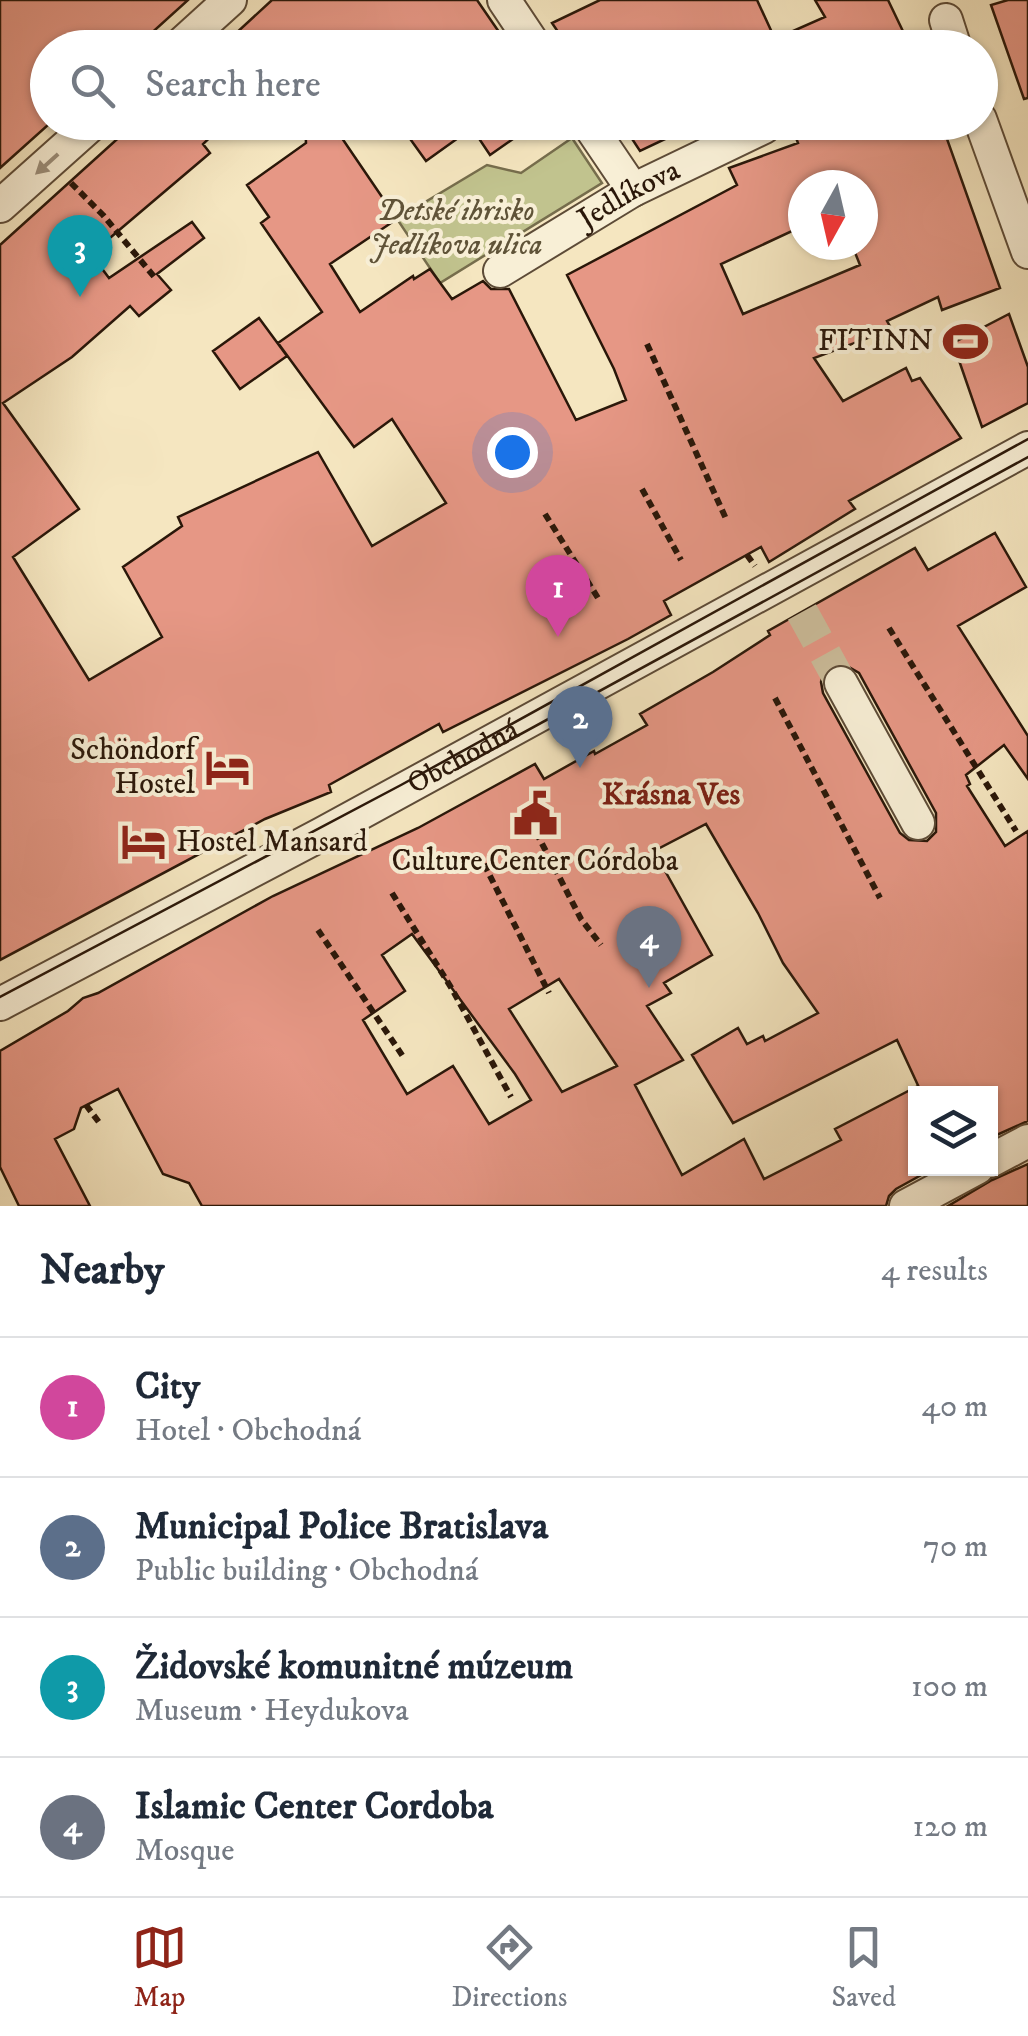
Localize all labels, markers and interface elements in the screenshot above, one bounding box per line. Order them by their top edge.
search box [30,30,998,140]
icon: search [65,58,120,113]
text: Search here [145,61,321,109]
street label: Jedlíkova [569,152,686,239]
one-way arrow [35,153,60,175]
north arrow [788,170,878,260]
park label: Detské ihrisko Jedlíkova ulica [369,193,543,264]
pin: 3 [48,214,112,297]
sports icon: FITINN [942,317,990,365]
place label: FITINN [818,323,933,360]
your location [487,427,538,478]
pin: 1 [526,554,590,637]
pin: 2 [548,686,612,768]
street label: Obchodná [401,711,526,802]
place label: Schöndorf Hostel [70,732,199,803]
hotel icon: Schöndorf Hostel [204,743,252,791]
district label: Krásna Ves [602,775,740,815]
public building icon: Culture Center Córdoba [511,790,559,838]
hotel icon: Hostel Mansard [119,818,167,866]
place label: Hostel Mansard [176,824,367,861]
place label: Culture Center Córdoba [392,843,679,880]
pin: 4 [616,906,682,988]
map controls [908,1086,998,1176]
button: layers [908,1086,998,1176]
text: Nearby [40,1245,164,1297]
text: 4 results [881,1251,988,1291]
text: City [135,1363,200,1411]
text: 1 [67,1387,78,1427]
text: 40 m [921,1387,988,1427]
text: Hotel · Obchodná [135,1411,361,1451]
text: Municipal Police Bratislava [135,1503,548,1551]
text: 2 [65,1527,80,1567]
text: 70 m [923,1527,988,1567]
text: Public building · Obchodná [135,1551,479,1591]
text: Židovské komunitné múzeum [135,1643,573,1691]
text: 3 [67,1667,78,1707]
text: 100 m [911,1667,988,1707]
text: Museum · Heydukova [135,1691,409,1731]
text: Islamic Center Cordoba [135,1783,494,1831]
text: 4 [63,1807,82,1847]
text: 120 m [912,1807,988,1847]
text: Mosque [135,1831,235,1871]
tab: Map [132,1920,187,2015]
tab: Directions [451,1920,567,2015]
tab: Saved [832,1920,896,2015]

